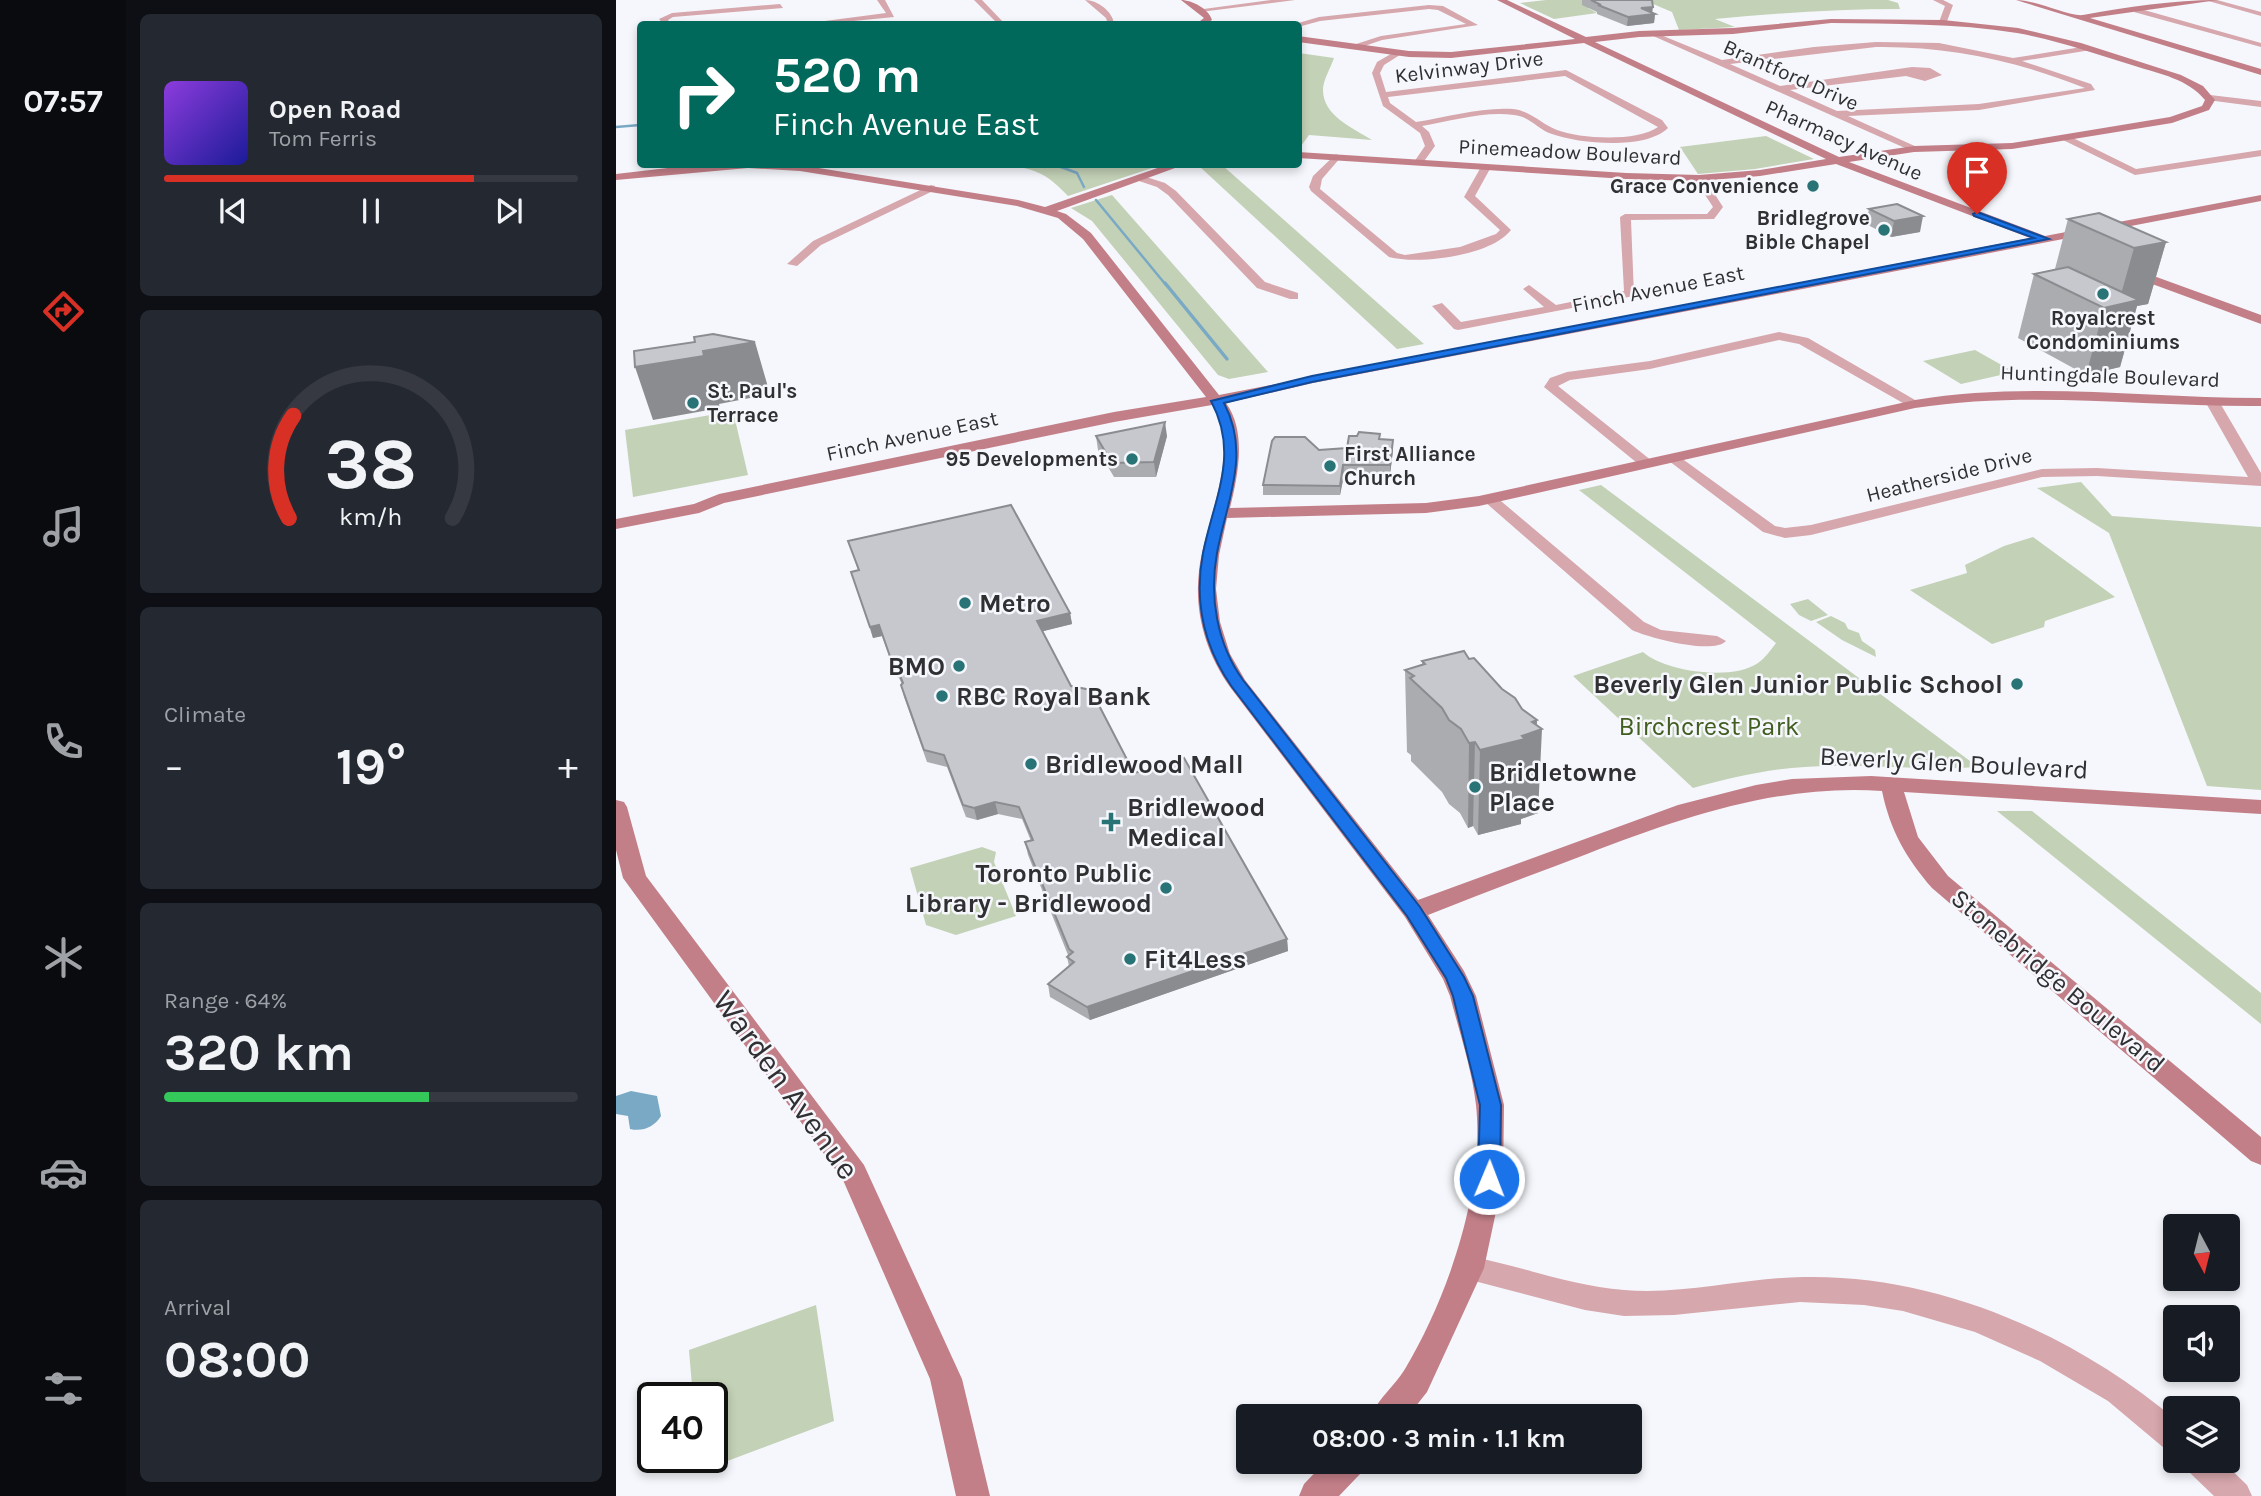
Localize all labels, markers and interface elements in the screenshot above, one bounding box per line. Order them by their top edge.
street label: Brantford Drive [1720,34,1862,116]
street label: Kelvinway Drive [1393,46,1545,88]
text: 520 m [773,47,921,104]
icon: right [658,49,749,140]
text: 07:57 [23,83,103,120]
text: Open Road [269,94,402,125]
street label: Pharmacy Avenue [1762,95,1926,185]
text: Finch Avenue East [773,106,1039,143]
text: Tom Ferris [269,125,377,152]
street label: Pinemeadow Boulevard [1458,134,1682,170]
pin [1947,142,2007,214]
icon: arrive [1958,153,1996,191]
place label: Grace Convenience [1610,174,1799,198]
marker: Grace Convenience [1805,178,1821,194]
icon: previous [214,192,252,230]
icon: pause [352,192,390,230]
icon: next [490,192,528,230]
place label: Bridlegrove Bible Chapel [1745,206,1870,254]
marker: Bridlegrove Bible Chapel [1876,222,1892,238]
street label: Finch Avenue East [1570,261,1746,317]
marker: Royalcrest Condominiums [2095,286,2111,302]
icon: directions [39,287,88,336]
place label: Royalcrest Condominiums [2026,306,2180,354]
street label: Huntingdale Boulevard [2000,360,2220,392]
place label: St. Paul's Terrace [707,379,797,427]
marker: St. Paul's Terrace [685,395,701,411]
street label: Finch Avenue East [824,406,1000,466]
text: 38 [325,421,417,506]
place label: First Alliance Church [1344,442,1476,490]
street label: Heatherside Drive [1864,443,2034,507]
place label: 95 Developments [945,447,1118,471]
marker: 95 Developments [1124,451,1140,467]
marker: First Alliance Church [1322,458,1338,474]
text: km/h [339,501,403,530]
icon: music [39,502,88,551]
place label: Metro [979,588,1051,619]
marker: Metro [957,595,973,611]
place label: BMO [888,651,945,682]
marker: BMO [951,658,967,674]
place label: Beverly Glen Junior Public School [1593,669,2003,700]
marker: Beverly Glen Junior Public School [2009,676,2025,692]
place label: RBC Royal Bank [956,681,1151,712]
marker: RBC Royal Bank [934,688,950,704]
text: Climate [164,701,246,728]
park label: Birchcrest Park [1619,711,1799,742]
icon: phone [39,717,88,766]
text: 19° [336,736,406,797]
street label: Beverly Glen Boulevard [1819,740,2089,786]
text: − [164,744,184,789]
text: + [558,744,578,789]
place label: Bridlewood Mall [1045,749,1244,780]
marker: Bridlewood Mall [1023,756,1039,772]
place label: Bridletowne Place [1489,757,1637,818]
marker: Bridletowne Place [1467,779,1483,795]
place label: Bridlewood Medical [1127,792,1265,853]
marker: Bridlewood Medical [1101,812,1121,832]
place label: Toronto Public Library - Bridlewood [905,858,1152,919]
marker: Toronto Public Library - Bridlewood [1158,880,1174,896]
street label: Stonebridge Boulevard [1945,882,2171,1080]
icon: climate [39,933,88,982]
place label: Fit4Less [1144,944,1247,975]
marker: Fit4Less [1122,951,1138,967]
street label: Warden Avenue [705,983,867,1187]
text: Range · 64% [164,987,287,1014]
text: 320 km [164,1022,354,1083]
position arrow [1452,1142,1526,1216]
icon: car [39,1148,88,1197]
north arrow [2163,1214,2240,1292]
map controls [2163,1214,2240,1473]
text: Arrival [164,1294,231,1321]
button: sound [2163,1305,2240,1382]
text: 08:00 [164,1329,310,1390]
icon: filters [39,1364,88,1413]
speed limit sign: 40 [637,1382,728,1473]
button: layers [2163,1396,2240,1473]
text: 08:00 · 3 min · 1.1 km [1312,1423,1566,1454]

